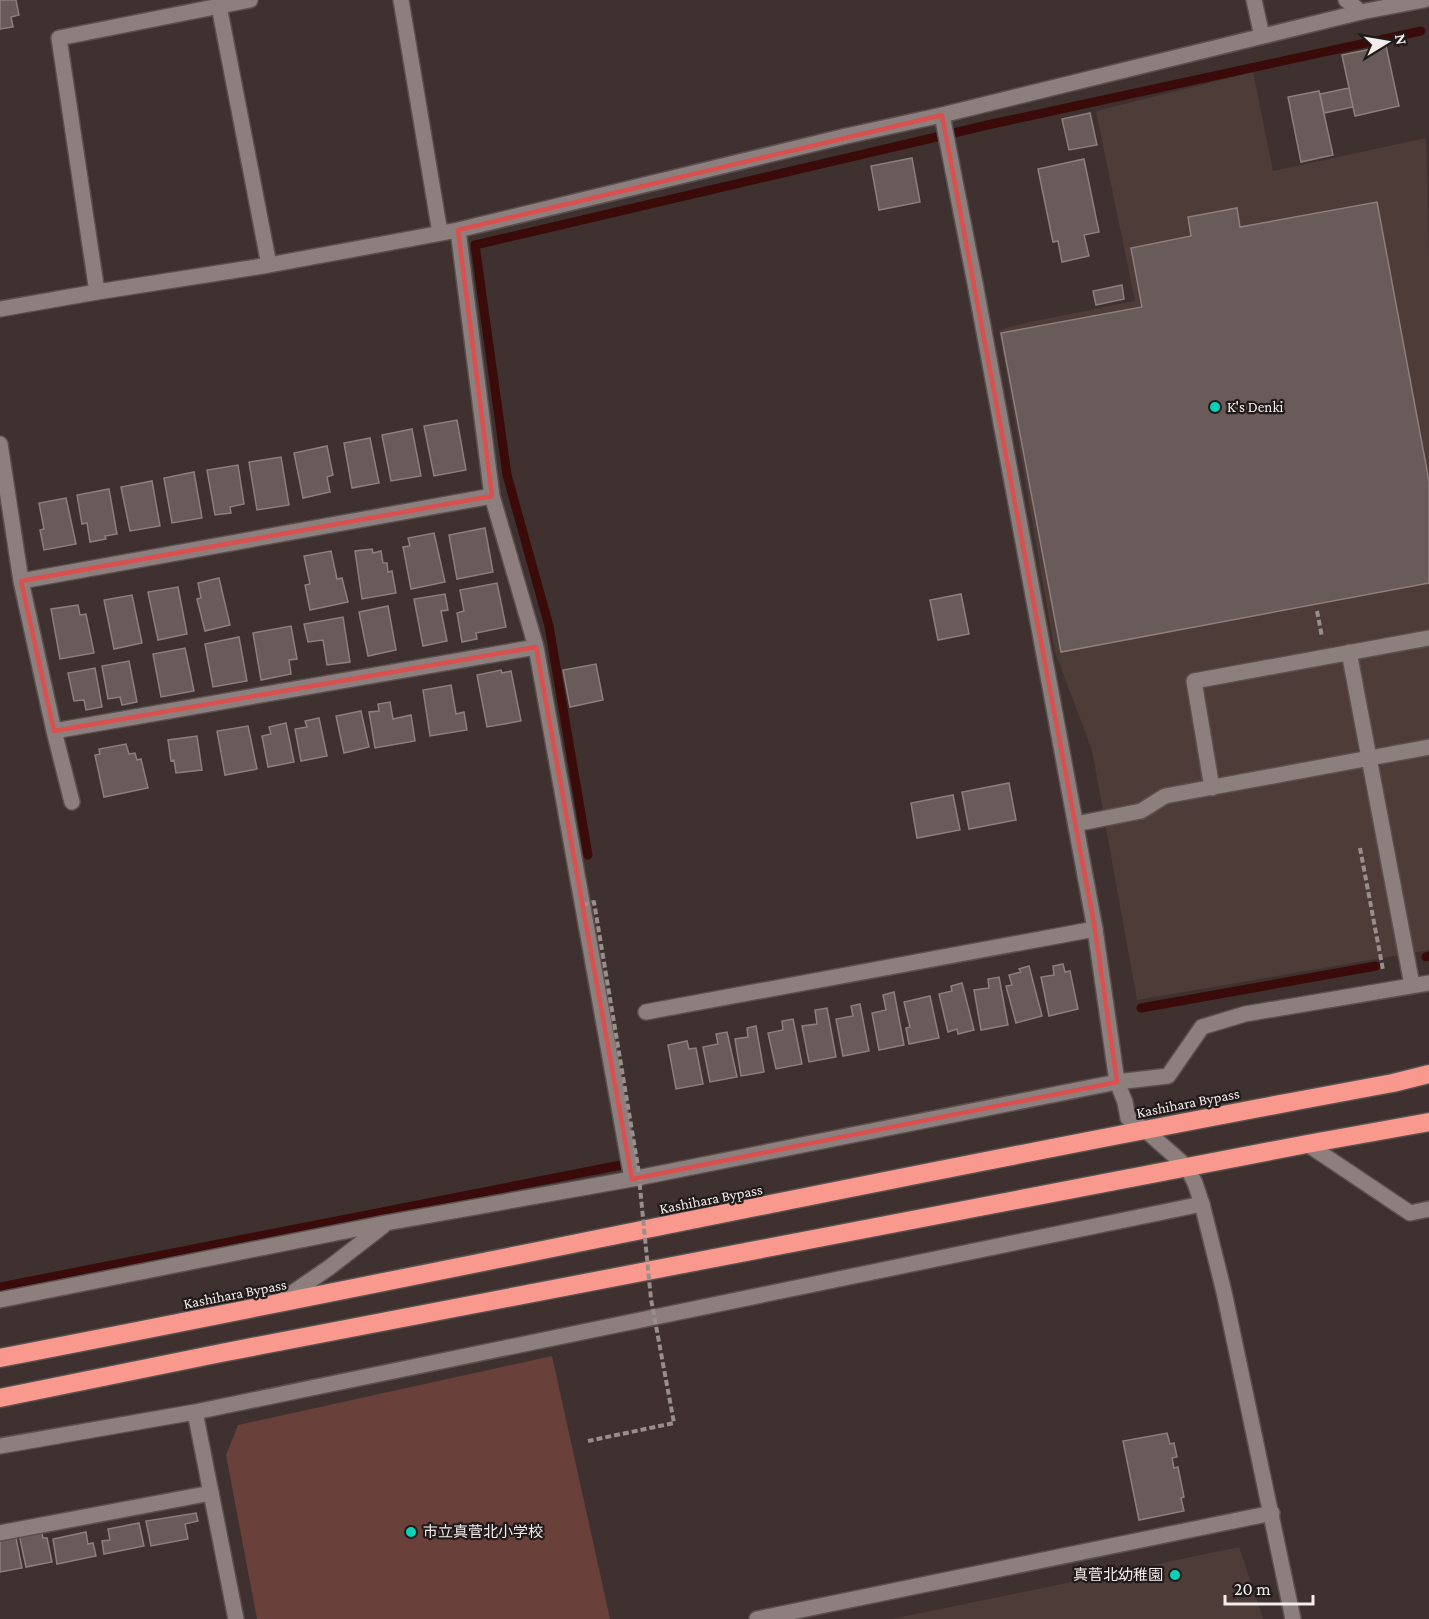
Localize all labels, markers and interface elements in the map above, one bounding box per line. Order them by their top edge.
north arrow [1357,12,1417,72]
text: N [1392,32,1411,46]
place label: K's Denki [1227,399,1284,415]
marker: K's Denki [1208,400,1222,414]
street label: Kashihara Bypass [1135,1085,1241,1122]
street label: Kashihara Bypass [658,1181,764,1218]
street label: Kashihara Bypass [182,1276,288,1313]
place label: 市立真菅北小学校 [423,1523,543,1540]
marker: 市立真菅北小学校 [404,1525,418,1539]
place label: 真菅北幼稚園 [1073,1566,1163,1583]
marker: 真菅北幼稚園 [1168,1568,1182,1582]
scale bar [1225,1568,1314,1606]
text: 20 m [1234,1579,1271,1599]

